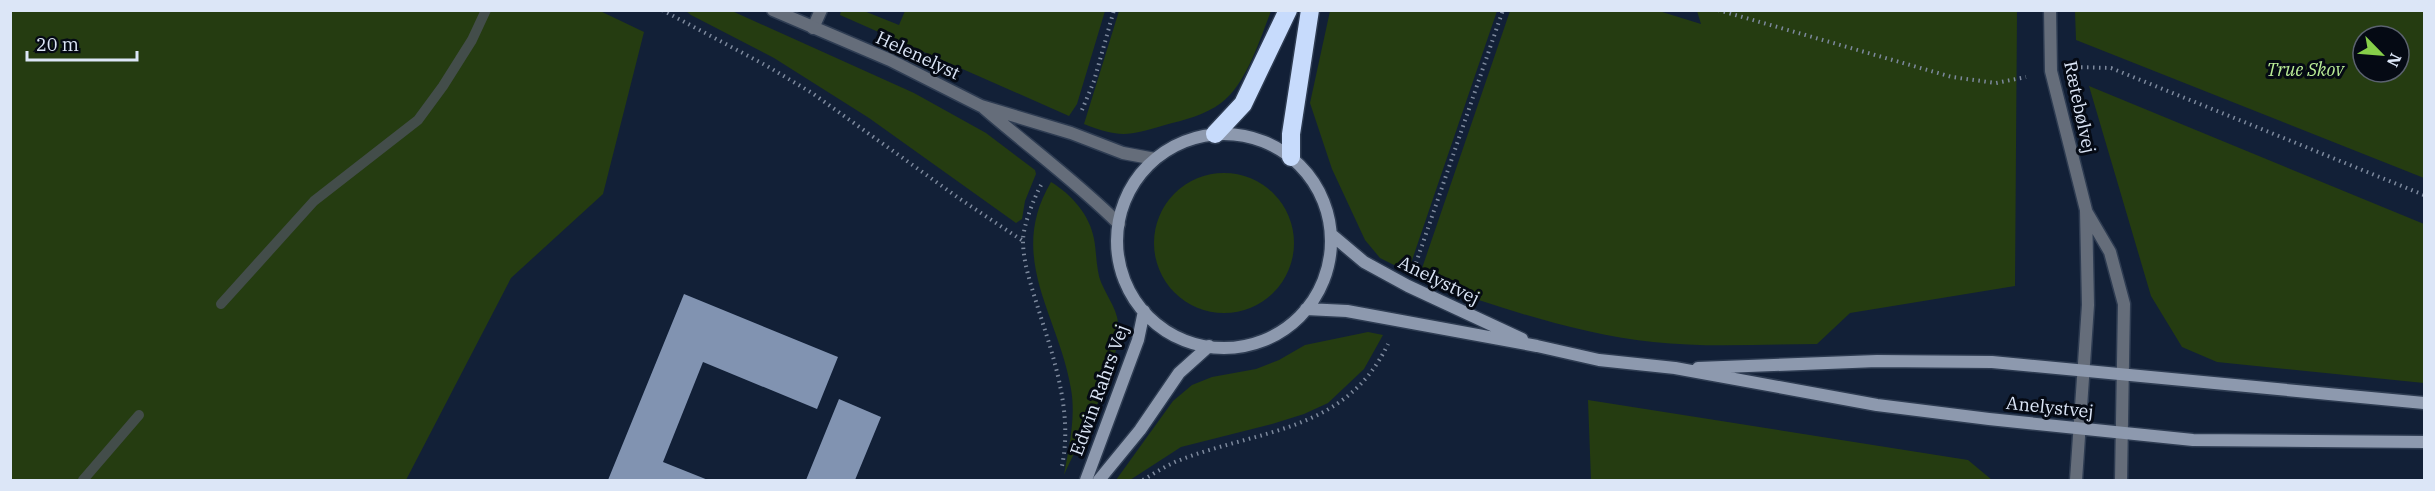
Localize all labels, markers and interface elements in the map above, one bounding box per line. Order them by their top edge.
scale bar [27,24,136,62]
north arrow [2351,24,2411,84]
street label: Helenelyst [872,26,964,84]
text: 20 m [36,33,79,56]
text: N [2383,50,2406,70]
park label: True Skov [2266,58,2345,81]
street label: Rætebølvej [2059,59,2101,155]
street label: Anelystvej [1394,250,1484,310]
street label: Edwin Rahrs Vej [1065,321,1133,459]
street label: Anelystvej [2005,391,2095,423]

